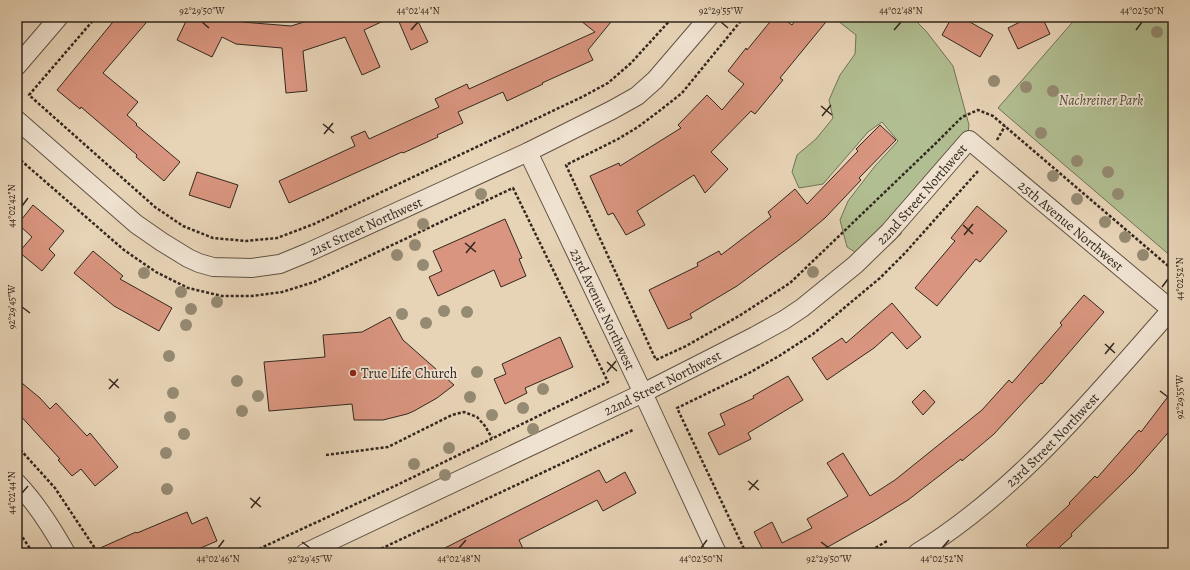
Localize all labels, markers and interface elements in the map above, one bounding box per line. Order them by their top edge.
text: 92°29'50"W [179,4,225,17]
text: 44°02'44"N [396,4,440,17]
text: 92°29'55"W [699,4,744,17]
text: 44°02'48"N [879,4,923,17]
text: 44°02'50"N [1120,4,1164,17]
park label: Nachreiner Park [1059,91,1143,110]
street label: 22nd Street Northwest [872,139,971,249]
street label: 25th Avenue Northwest [1014,176,1128,276]
text: 44°02'42"N [5,184,18,228]
street label: 21st Street Northwest [306,192,426,260]
street label: 23rd Avenue Northwest [566,245,640,373]
text: 44°02'52"N [1173,257,1186,301]
text: 92°29'45"W [5,284,18,329]
street label: 22nd Street Northwest [601,345,725,420]
place label: True Life Church [361,364,458,383]
marker: True Life Church [348,368,358,378]
text: 92°29'55"W [1173,374,1186,419]
street label: 23rd Street Northwest [1002,388,1103,491]
text: 44°02'44"N [5,471,18,515]
text: 44°02'46"N [196,552,240,565]
text: 92°29'45"W [288,552,333,565]
text: 44°02'48"N [437,552,481,565]
text: 44°02'50"N [679,552,723,565]
text: 92°29'50"W [806,552,852,565]
text: 44°02'52"N [920,552,964,565]

